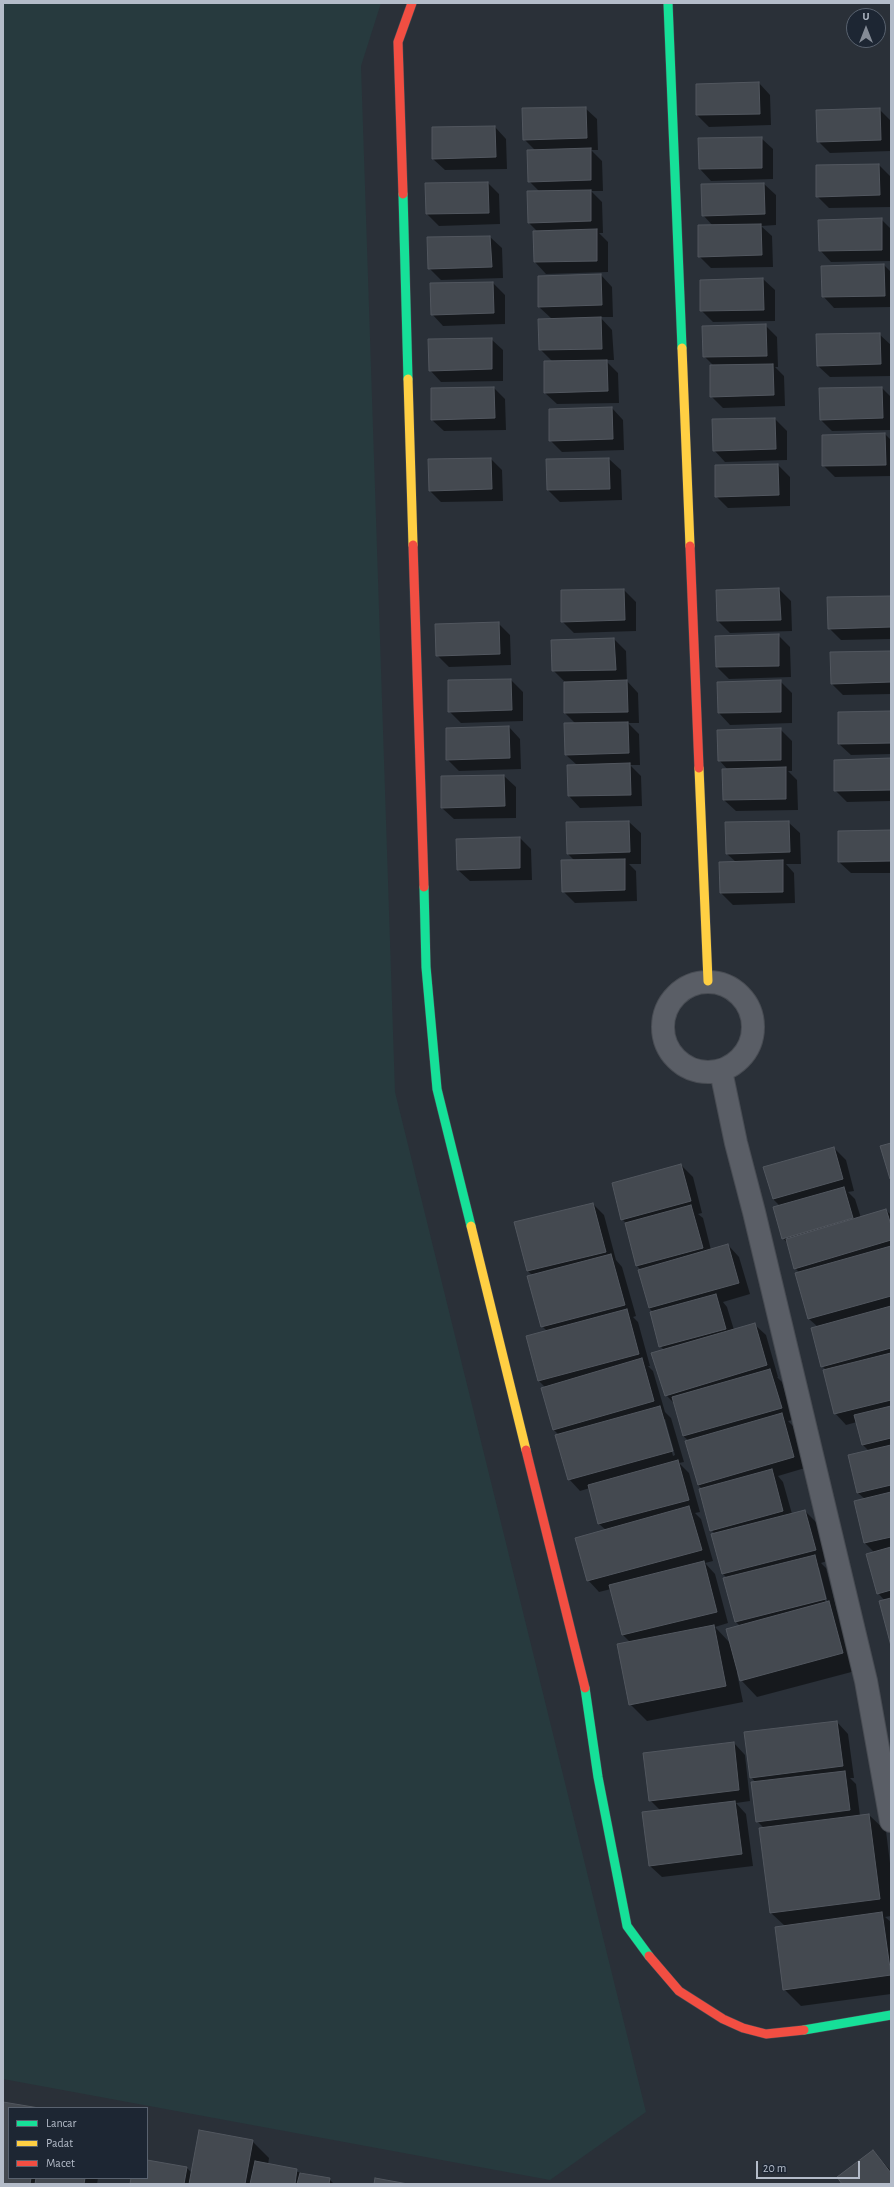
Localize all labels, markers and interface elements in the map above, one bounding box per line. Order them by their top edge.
north arrow [846,8,886,48]
text: U [862,11,870,22]
legend [8,2107,148,2179]
text: Lancar [46,2117,76,2129]
text: Padat [46,2137,73,2149]
scale bar [758,2153,862,2179]
text: Macet [46,2157,75,2169]
text: 20 m [763,2162,786,2174]

